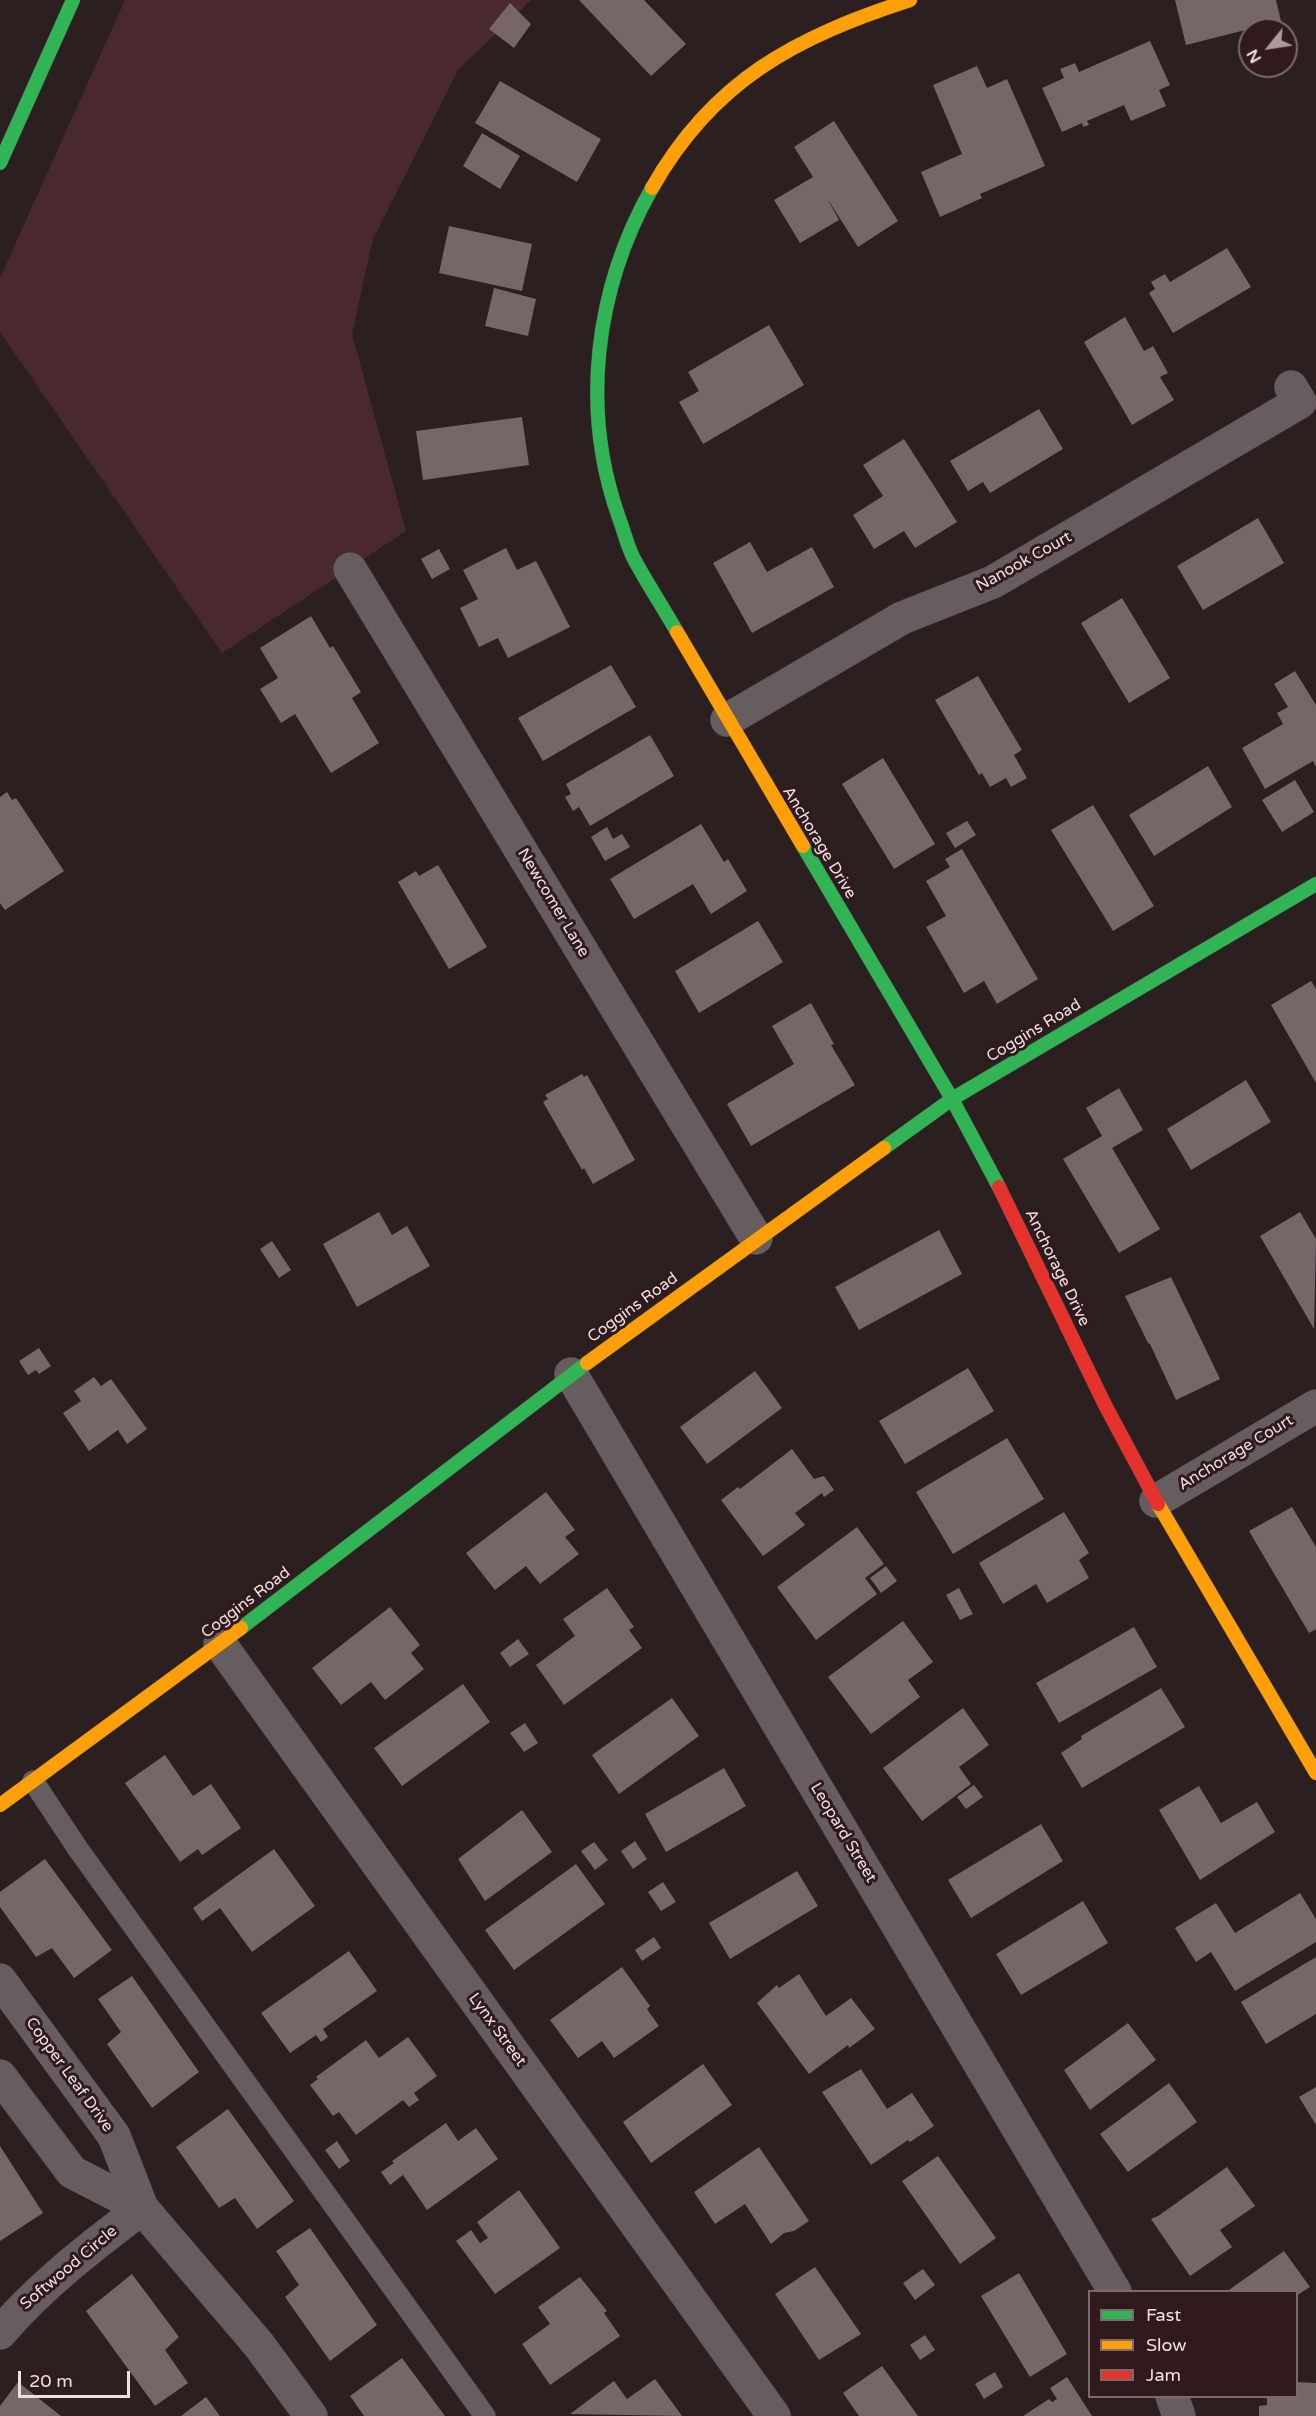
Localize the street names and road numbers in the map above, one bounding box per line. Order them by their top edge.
street label: Nanook Court [973,528,1075,596]
street label: Anchorage Drive [778,783,860,903]
street label: Newcomer Lane [513,845,593,961]
street label: Coggins Road [983,995,1085,1067]
street label: Anchorage Drive [1020,1207,1094,1329]
street label: Coggins Road [584,1269,682,1347]
street label: Anchorage Court [1175,1411,1297,1495]
street label: Coggins Road [198,1563,294,1643]
street label: Leopard Street [806,1780,880,1886]
street label: Lynx Street [464,1990,530,2070]
street label: Copper Leaf Drive [21,2014,117,2136]
street label: Softwood Circle [17,2222,121,2314]

